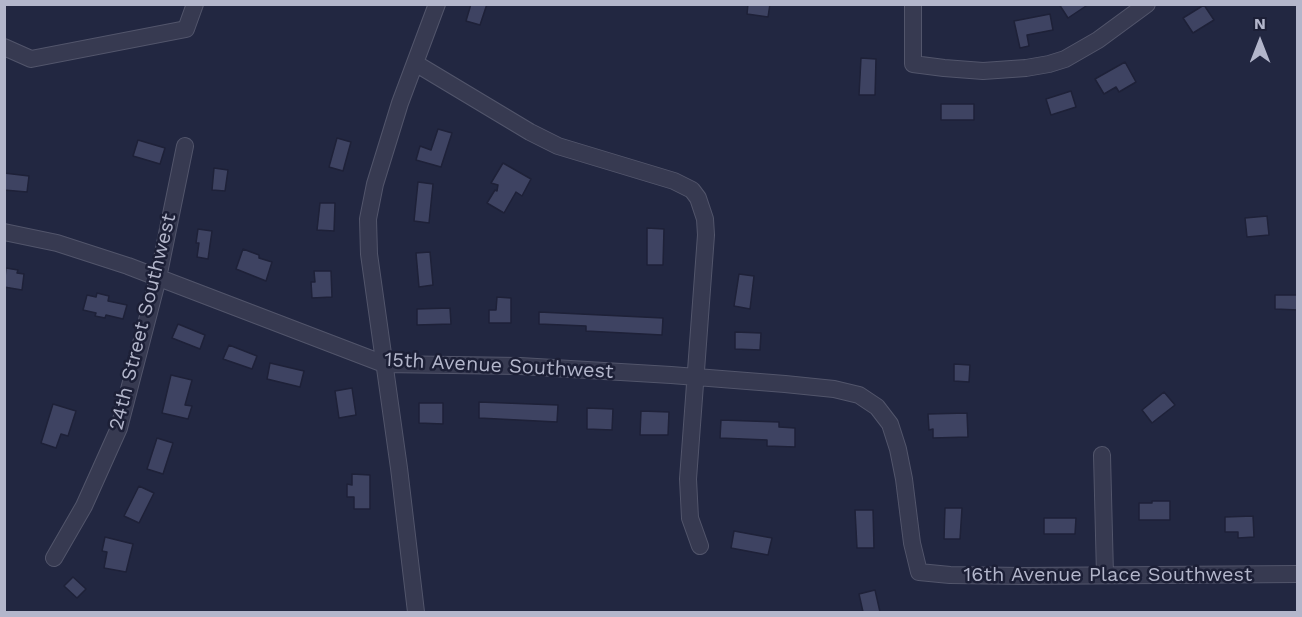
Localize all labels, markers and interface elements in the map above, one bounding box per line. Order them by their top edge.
north arrow [1230,12,1290,72]
text: N [1254,14,1266,33]
street label: 24th Street Southwest [104,211,182,433]
street label: 15th Avenue Southwest [384,348,614,384]
street label: 16th Avenue Place Southwest [964,563,1252,587]

